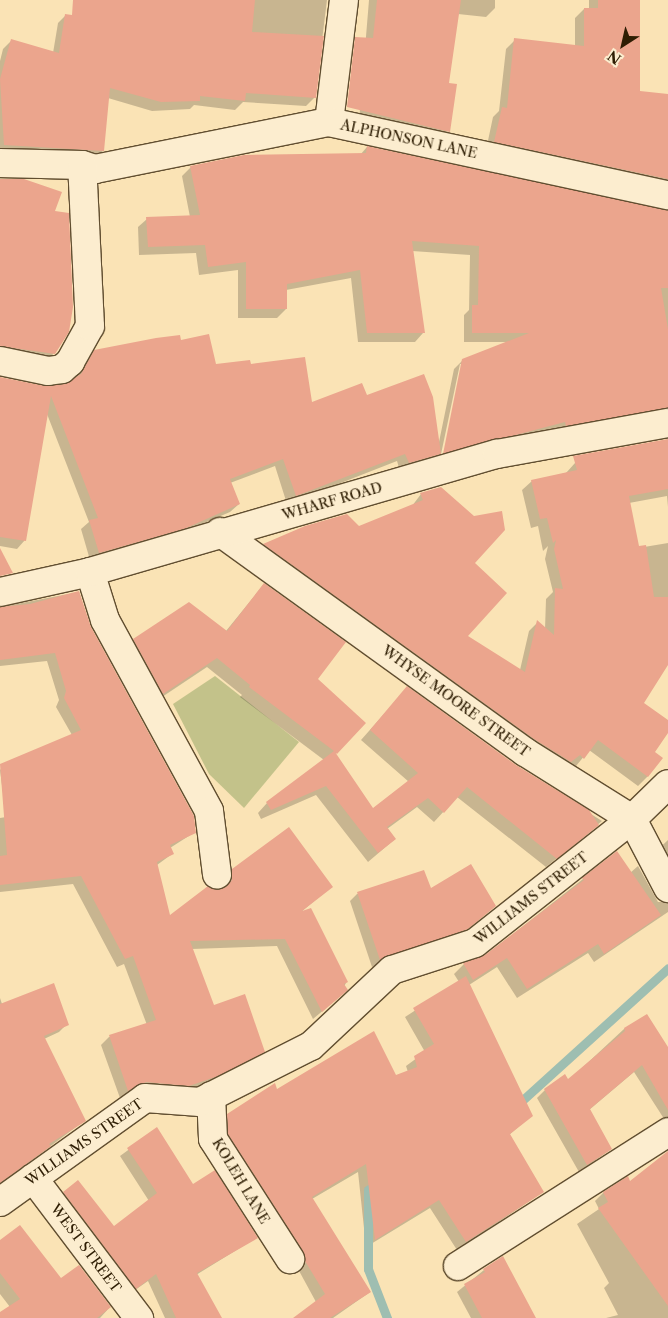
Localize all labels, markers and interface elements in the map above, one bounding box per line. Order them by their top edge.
north arrow [598,20,648,70]
text: N [604,46,625,68]
street label: ALPHONSON LANE [339,116,479,162]
street label: WHARF ROAD [280,479,384,523]
street label: WHYSE MOORE STREET [379,642,533,760]
street label: WILLIAMS STREET [471,848,591,948]
street label: WILLIAMS STREET [22,1095,146,1189]
street label: KOLEH LANE [209,1135,273,1227]
street label: WEST STREET [47,1200,125,1296]

